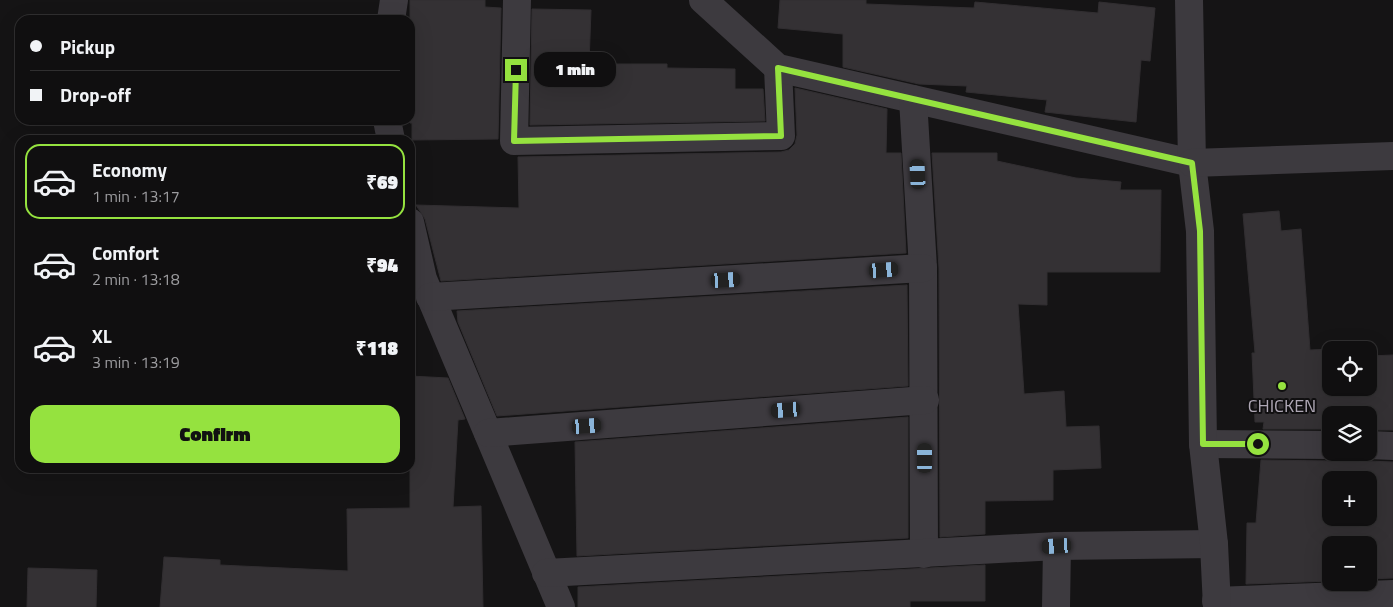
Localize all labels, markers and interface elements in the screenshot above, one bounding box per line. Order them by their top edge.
text: Pickup [60,32,115,61]
callout: 1 min [534,52,616,88]
text: 1 min [555,57,595,81]
route end [505,59,527,81]
text: Drop-off [60,80,131,109]
text: Economy [92,155,167,184]
icon: car [32,159,77,204]
car [909,159,926,189]
text: ₹69 [366,167,398,196]
text: 1 min · 13:17 [92,184,180,208]
text: Comfort [92,238,159,267]
icon: car [32,242,77,287]
text: ₹94 [366,250,398,279]
car [868,261,899,279]
text: 2 min · 13:18 [92,267,180,291]
car [710,272,741,288]
text: XL [92,321,112,350]
icon: car [32,325,77,370]
text: ₹118 [356,333,398,362]
map controls [1322,341,1377,591]
button: locate [1322,341,1377,396]
text: 3 min · 13:19 [92,350,180,374]
marker: CHICKEN [1276,380,1288,392]
place label: CHICKEN [1248,392,1316,419]
car [770,401,801,419]
button: Confirm [30,405,400,463]
button: layers [1322,406,1377,461]
car [571,417,602,435]
route start [1247,433,1269,455]
car [917,443,932,473]
button: + [1322,471,1377,526]
button: − [1322,536,1377,591]
car [1041,538,1072,554]

